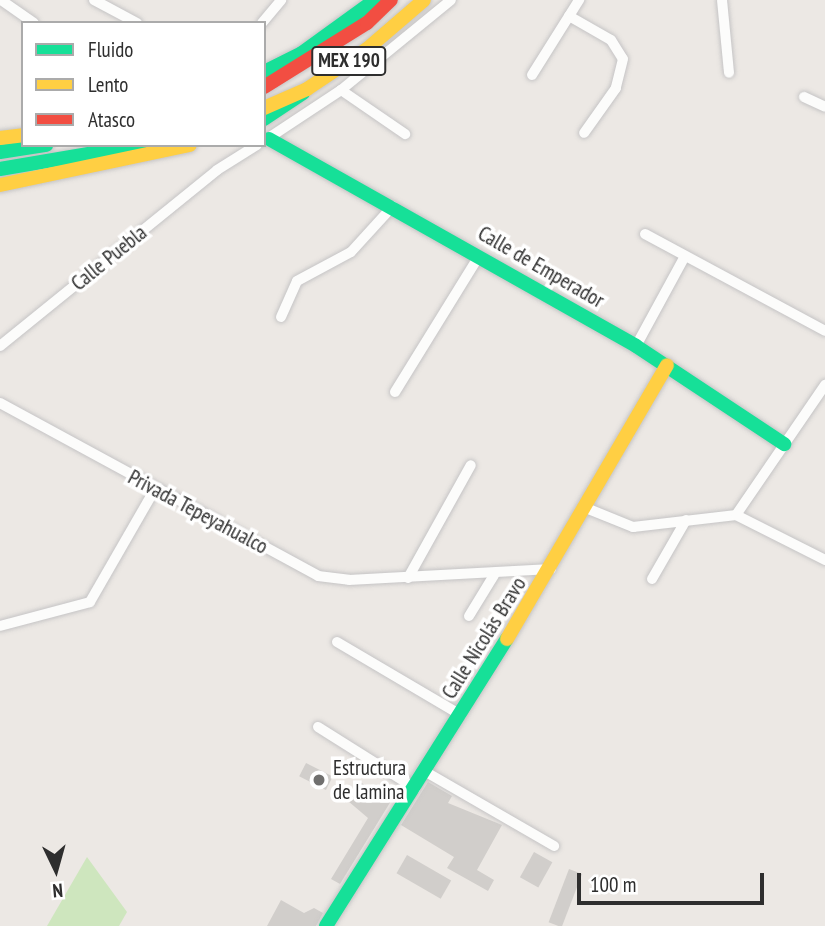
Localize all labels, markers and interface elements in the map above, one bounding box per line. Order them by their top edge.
legend [21,21,266,147]
text: Fluido [88,36,133,63]
road number: MEX 190 [310,45,388,76]
text: Lento [88,71,128,98]
text: Atasco [88,106,135,133]
street label: Calle Puebla [66,220,152,296]
street label: Calle de Emperador [473,221,609,313]
street label: Privada Tepeyahualco [124,464,272,560]
street label: Calle Nicolás Bravo [437,572,531,704]
place label: Estructura de lamina [333,755,406,805]
marker: Estructura de lamina [311,772,327,788]
north arrow [21,835,91,905]
scale bar [580,860,767,904]
text: 100 m [590,871,636,898]
text: N [52,879,64,903]

